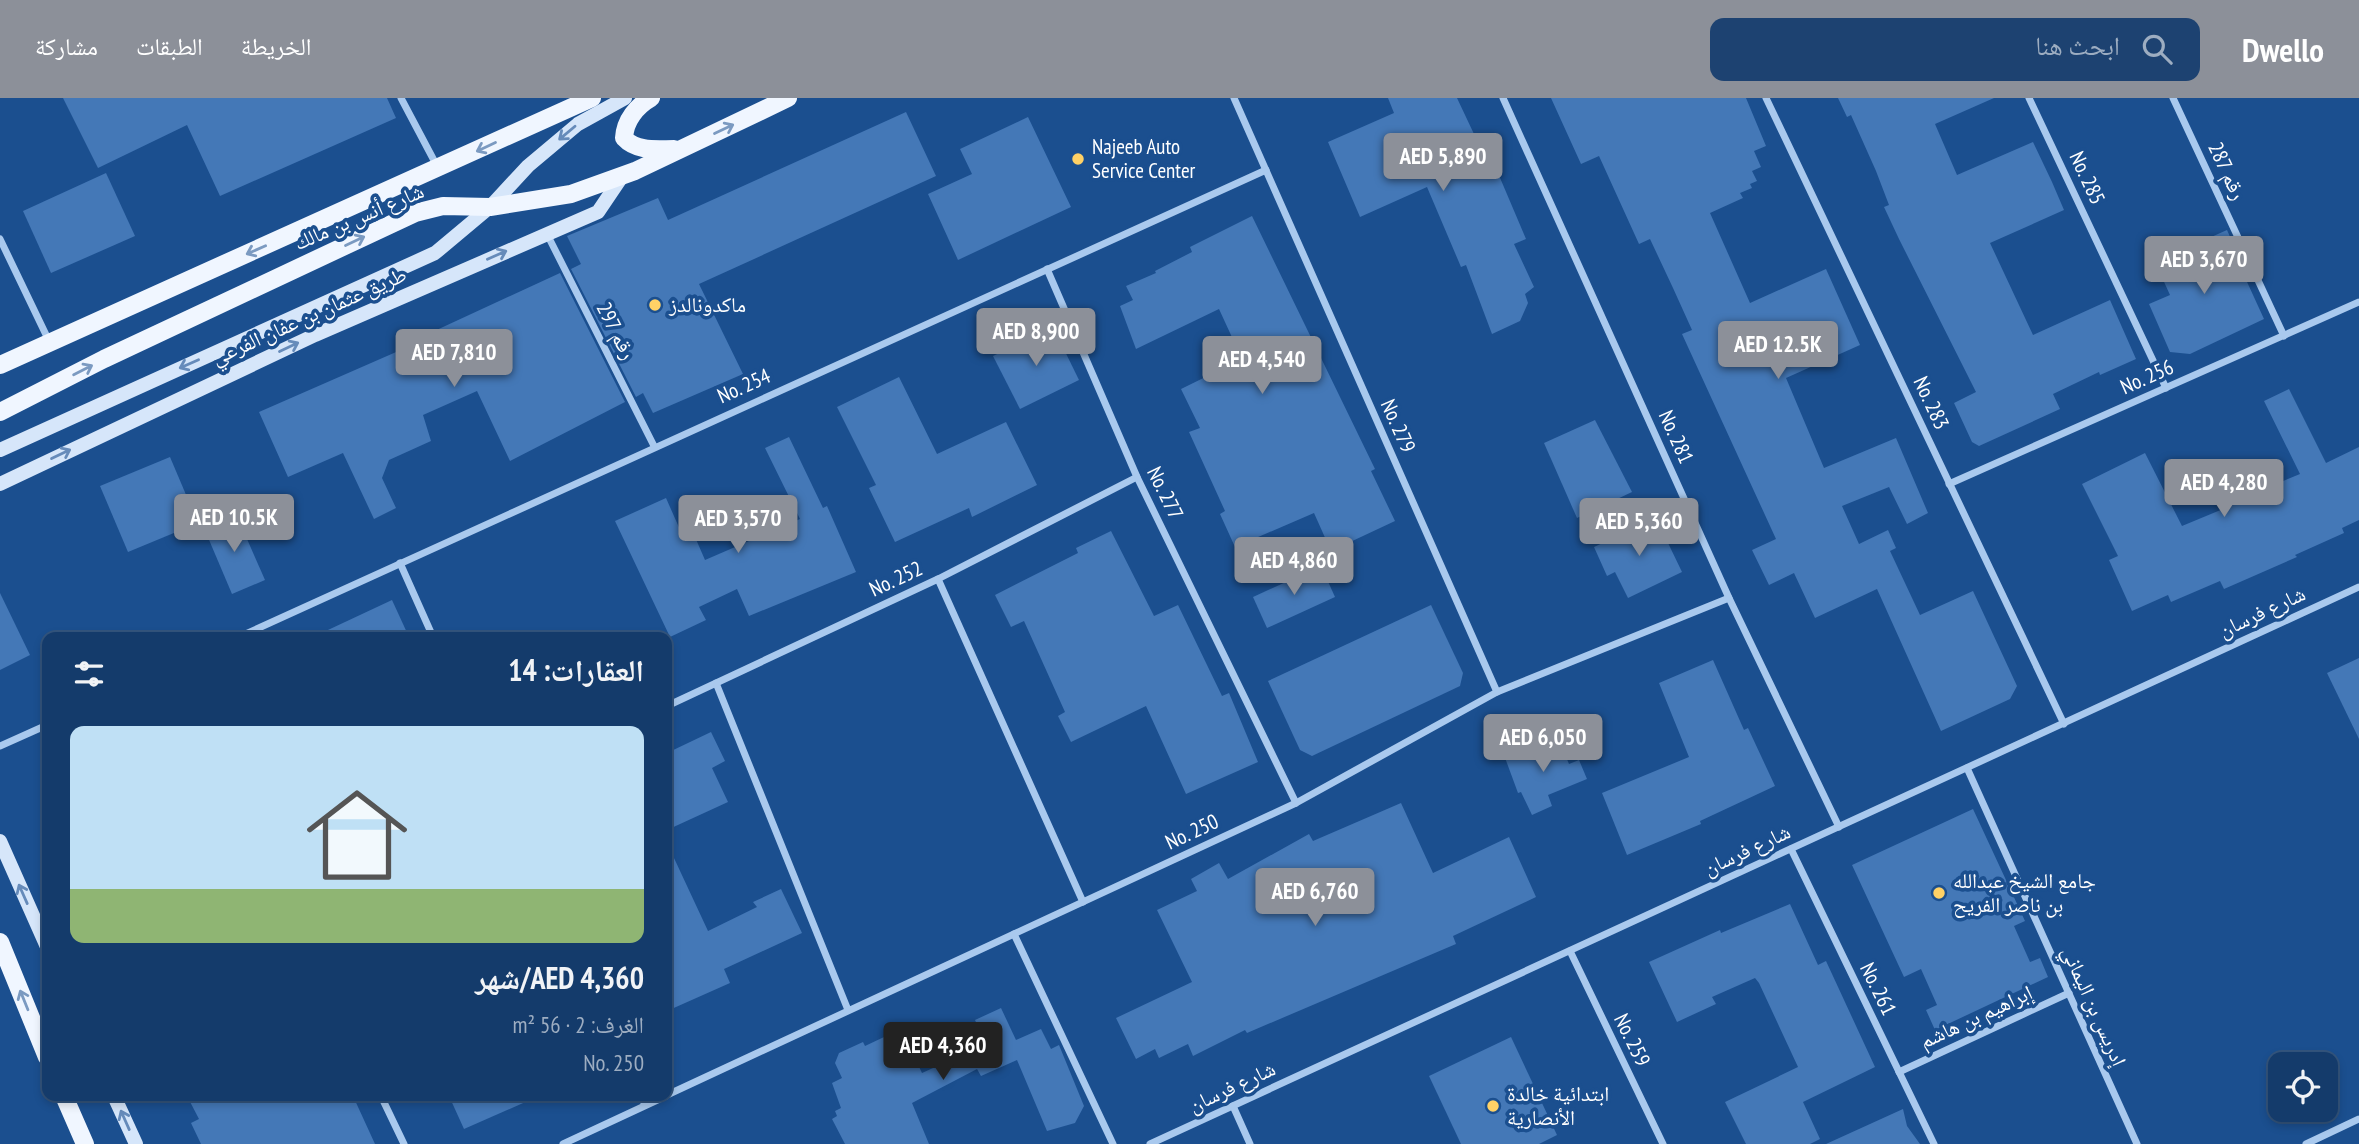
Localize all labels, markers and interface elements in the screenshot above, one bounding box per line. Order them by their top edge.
search box [1710,18,2200,81]
text: Dwello [2242,28,2324,71]
text: ابحث هنا [2035,29,2120,62]
icon: search [2138,30,2176,68]
text: مشاركة [35,31,98,62]
text: الطبقات [136,31,203,62]
text: الخريطة [241,31,311,62]
one-way arrow [713,121,734,135]
one-way arrow [558,126,576,141]
place label: Najeeb Auto Service Center [1092,133,1196,184]
pin: AED 5,890 [1363,134,1523,193]
street label: رقم 287 [2201,138,2253,204]
one-way arrow [475,141,497,154]
text: AED 5,890 [1399,141,1487,170]
street label: No. 285 [2063,147,2111,209]
marker: Najeeb Auto Service Center [1070,151,1086,167]
street label: شارع أنس بن مالك [290,177,428,256]
one-way arrow [344,234,365,248]
pin: AED 3,670 [2124,236,2284,296]
one-way arrow [245,244,267,257]
text: AED 3,670 [2160,244,2248,273]
one-way arrow [486,247,507,260]
street label: طريق عثمان بن عفان الفرعي [207,260,412,374]
place label: ماكدونالدز [668,291,746,318]
marker: ماكدونالدز [647,297,663,313]
street label: رقم 297 [590,298,642,364]
pin: AED 8,900 [956,308,1116,368]
text: AED 8,900 [992,316,1080,345]
pin: AED 12.5K [1698,322,1858,381]
text: AED 12.5K [1734,329,1822,358]
pin: AED 7,810 [374,330,534,389]
pin: AED 4,540 [1182,336,1342,396]
text: AED 7,810 [412,337,496,366]
one-way arrow [278,340,300,353]
text: AED 4,540 [1218,344,1306,373]
street label: No. 256 [2116,353,2178,400]
one-way arrow [179,358,200,371]
one-way arrow [72,362,92,376]
street label: No. 254 [713,362,775,409]
street label: No. 283 [1907,372,1955,434]
street label: No. 279 [1375,395,1422,457]
street label: No. 281 [1653,406,1700,468]
one-way arrow [50,447,71,461]
pin: AED 4,280 [2144,460,2304,519]
street label: No. 277 [1141,462,1190,524]
text: AED 4,280 [2180,467,2268,496]
pin: AED 10.5K [154,494,314,554]
pin: AED 3,570 [658,496,818,555]
pin: AED 5,360 [1559,498,1719,558]
text: AED 10.5K [190,502,278,531]
text: AED 3,570 [694,503,782,532]
text: AED 5,360 [1595,506,1683,535]
pin: AED 4,860 [1214,538,1374,597]
text: AED 4,860 [1250,545,1338,574]
street label: No. 252 [865,555,927,603]
street label: شارع فرسان [2214,580,2310,643]
text: العقارات: 14 [508,650,644,689]
icon: filters [70,655,108,693]
pin: AED 6,050 [1463,714,1623,774]
text: AED 6,050 [1499,722,1587,751]
icon: home [294,772,420,898]
street label: No. 250 [1161,808,1223,856]
street label: شارع فرسان [1699,818,1795,881]
place label: جامع الشيخ عبدالله بن ناصر الفريح [1953,867,2096,918]
pin: AED 6,760 [1235,868,1395,928]
text: AED 6,760 [1271,876,1359,905]
one-way arrow [16,884,29,905]
marker: جامع الشيخ عبدالله بن ناصر الفريح [1931,885,1947,901]
street label: إدريس بن اليماني [2053,942,2133,1071]
text: AED 4,360/شهر [475,958,644,997]
street label: No. 261 [1854,958,1903,1020]
street label: إبراهيم بن هاشم [1915,979,2037,1055]
one-way arrow [16,989,29,1011]
street label: No. 259 [1608,1009,1657,1071]
text: الغرف: 2 · 56 m² [513,1010,644,1039]
pin: AED 4,360 [863,1023,1023,1082]
text: AED 4,360 [899,1030,987,1059]
text: No. 250 [583,1048,644,1077]
map controls [2268,1052,2338,1122]
button: locate [2268,1052,2338,1122]
street label: شارع فرسان [1184,1055,1280,1118]
place label: ابتدائية خالدة الأنصارية [1507,1080,1609,1131]
marker: ابتدائية خالدة الأنصارية [1485,1098,1501,1114]
one-way arrow [118,1110,131,1131]

